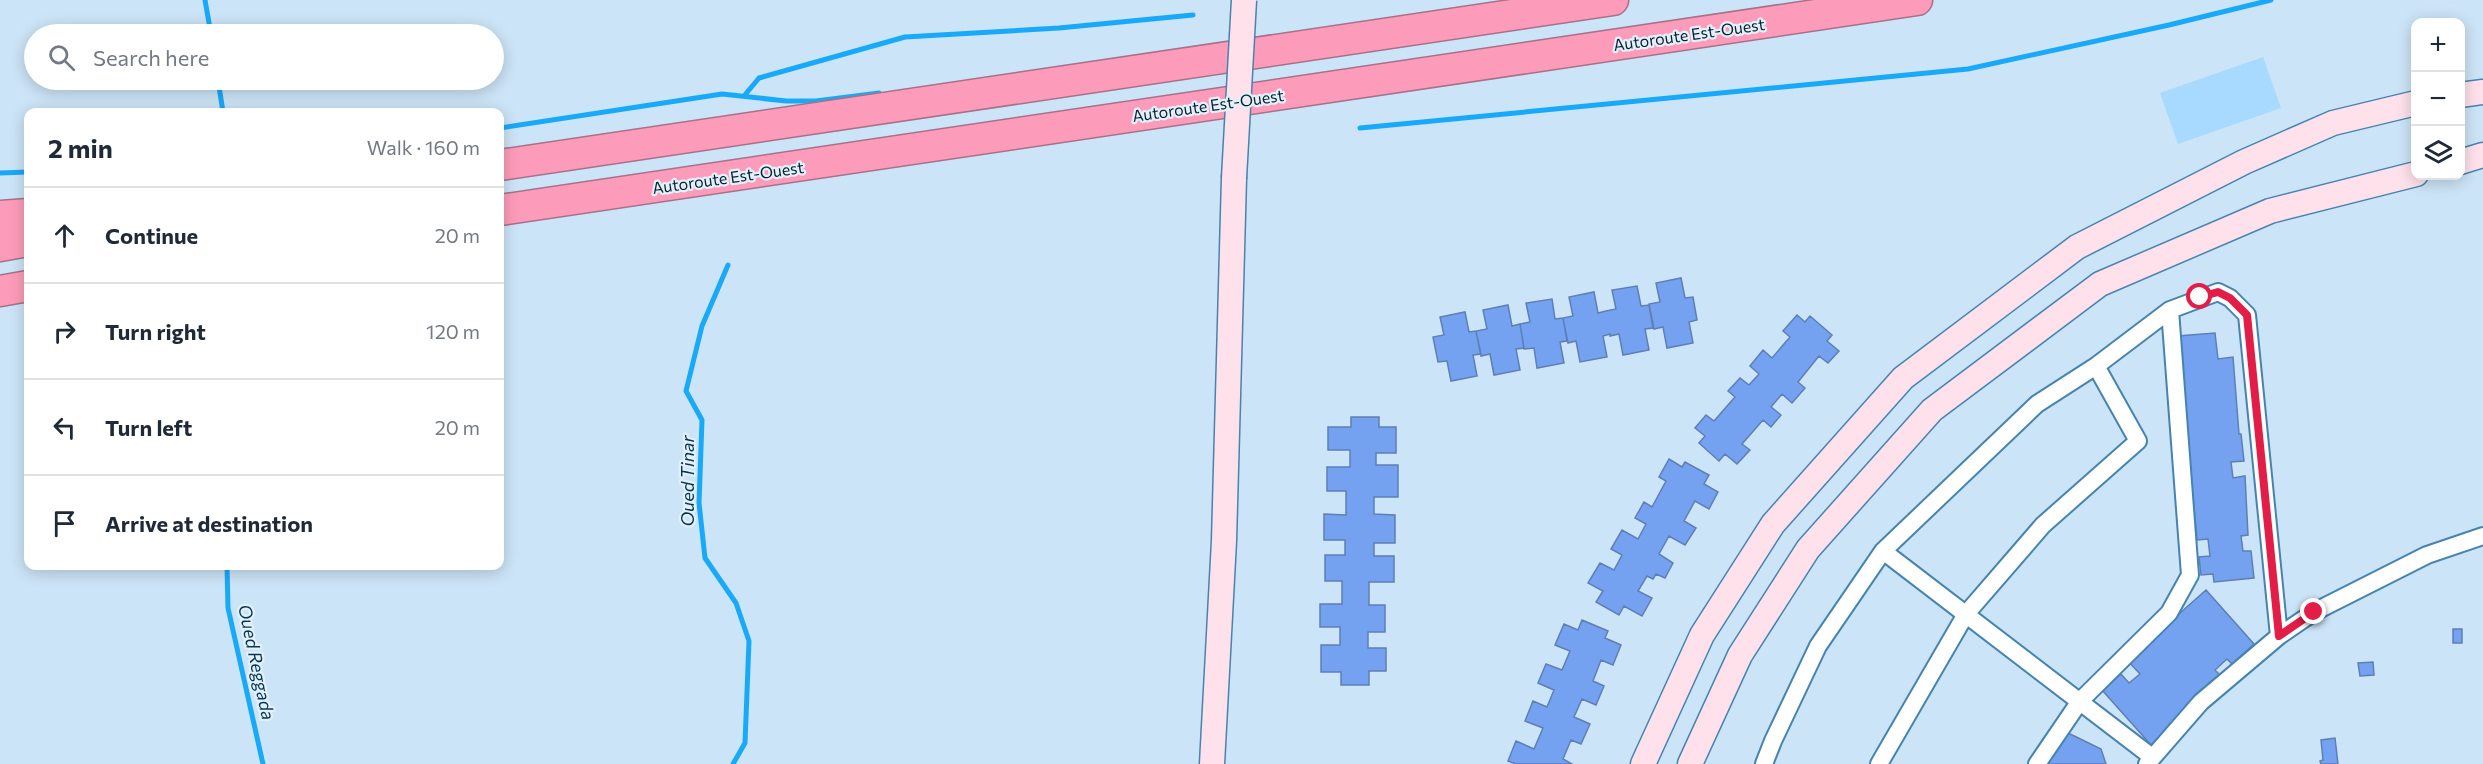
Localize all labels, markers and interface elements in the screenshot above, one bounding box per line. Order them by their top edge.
street label: Autoroute Est-Ouest [1612,14,1766,54]
map controls [2411,18,2465,180]
button: + [2411,18,2465,72]
search box [24,24,504,90]
icon: search [45,41,78,74]
text: Search here [93,44,209,71]
button: − [2411,72,2465,126]
street label: Autoroute Est-Ouest [1131,85,1285,125]
button: layers [2411,126,2465,180]
text: 2 min [48,132,113,163]
text: Walk · 160 m [367,135,480,159]
street label: Autoroute Est-Ouest [651,157,805,197]
icon: ahead [48,219,81,252]
text: Continue [105,222,198,249]
text: 20 m [435,223,480,247]
route start [2186,283,2212,309]
icon: right [48,315,81,348]
text: Turn right [105,318,206,345]
text: 120 m [426,319,480,343]
icon: left [48,411,81,444]
text: Turn left [105,414,192,441]
text: 20 m [435,415,480,439]
water label: Oued Tinar [676,435,698,527]
icon: arrive [48,507,81,540]
text: Arrive at destination [105,510,313,537]
route end [2300,598,2326,624]
water label: Oued Reggada [234,602,280,722]

